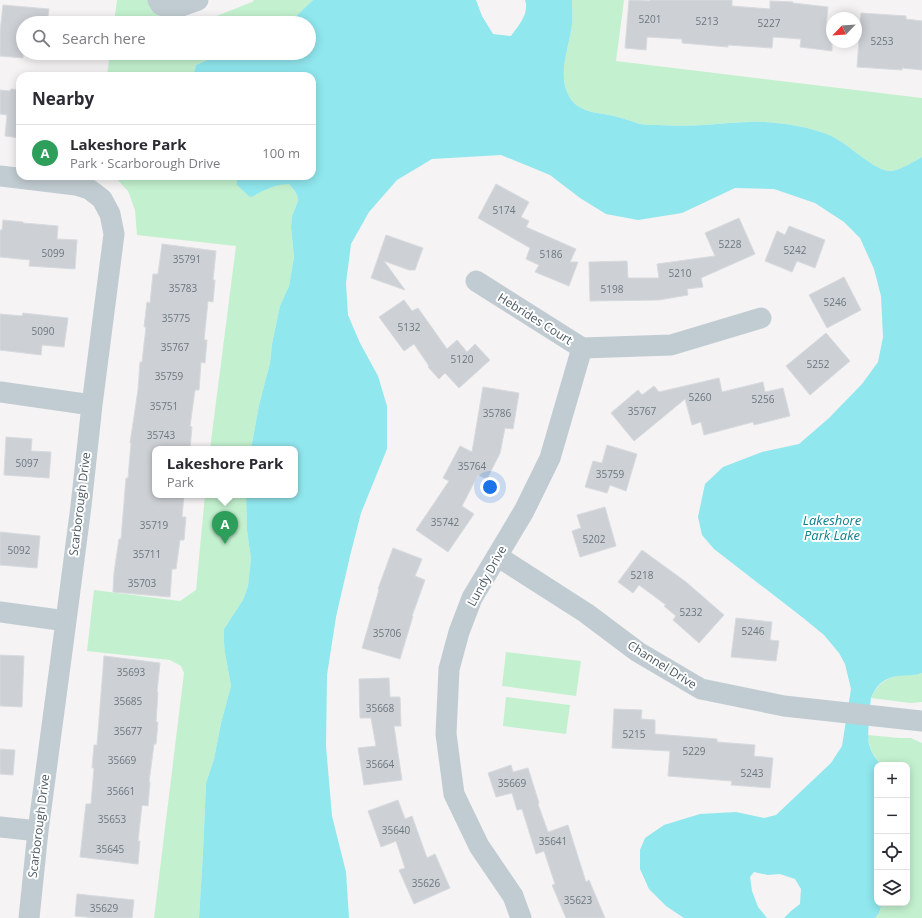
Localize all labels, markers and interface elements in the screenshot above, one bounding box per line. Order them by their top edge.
house number: 5201 [639,12,661,26]
north arrow [826,12,862,48]
house number: 5213 [696,14,719,28]
search box [16,16,316,60]
house number: 5227 [758,16,781,30]
icon: search [30,27,52,49]
text: Search here [62,28,146,48]
house number: 5253 [871,34,894,48]
text: Nearby [32,87,94,110]
text: Lakeshore Park [70,134,186,154]
text: A [41,144,49,162]
text: 100 m [262,144,300,162]
text: Park · Scarborough Drive [70,154,220,172]
house number: 5174 [493,203,516,217]
house number: 5228 [719,237,742,251]
house number: 5242 [784,243,807,257]
house number: 5099 [42,246,65,260]
house number: 5186 [540,247,563,261]
house number: 35791 [173,252,201,266]
house number: 5210 [669,266,692,280]
house number: 35783 [169,281,198,295]
house number: 5198 [601,282,624,296]
street label: Hebrides Court [495,289,576,348]
house number: 5246 [824,295,847,309]
house number: 35775 [162,311,191,325]
house number: 5132 [398,320,421,334]
house number: 5090 [32,324,55,338]
house number: 35767 [161,340,190,354]
house number: 5120 [451,352,474,366]
house number: 5252 [807,357,830,371]
house number: 35759 [155,369,184,383]
house number: 5260 [689,390,712,404]
house number: 5256 [752,392,775,406]
house number: 35751 [150,399,178,413]
house number: 35767 [628,404,657,418]
house number: 35786 [483,406,512,420]
house number: 35743 [147,428,176,442]
popup [152,446,298,498]
street label: Scarborough Drive [65,451,94,557]
text: Lakeshore Park [167,453,283,473]
house number: 5097 [16,456,39,470]
house number: 35764 [458,459,487,473]
house number: 35759 [596,467,625,481]
text: Park [167,473,194,491]
your location [480,477,500,497]
pin: A [212,511,238,544]
water label: Lakeshore Park Lake [803,511,862,544]
house number: 35742 [431,515,460,529]
house number: 35719 [140,518,169,532]
house number: 5202 [583,532,606,546]
street label: Lundy Drive [463,542,510,609]
house number: 5092 [8,543,31,557]
house number: 35711 [133,547,161,561]
house number: 5218 [631,568,654,582]
house number: 35703 [128,576,157,590]
house number: 5232 [680,605,703,619]
house number: 5246 [742,624,765,638]
house number: 35706 [373,626,402,640]
street label: Channel Drive [624,637,700,693]
house number: 35693 [117,665,146,679]
house number: 35685 [114,694,143,708]
house number: 35668 [366,701,395,715]
house number: 35677 [114,724,143,738]
house number: 5215 [623,727,646,741]
house number: 5229 [683,744,706,758]
house number: 35669 [108,753,137,767]
house number: 35664 [366,757,395,771]
map controls [874,762,910,906]
button: + [874,762,910,798]
house number: 5243 [741,766,764,780]
street label: Scarborough Drive [24,773,53,879]
house number: 35669 [498,776,527,790]
house number: 35661 [107,784,135,798]
button: − [874,798,910,834]
house number: 35653 [98,812,127,826]
house number: 35640 [382,823,411,837]
house number: 35641 [539,834,567,848]
button: locate [874,834,910,870]
house number: 35645 [96,842,125,856]
button: layers [874,870,910,906]
house number: 35626 [412,876,441,890]
house number: 35623 [564,893,593,907]
house number: 35629 [90,901,119,915]

